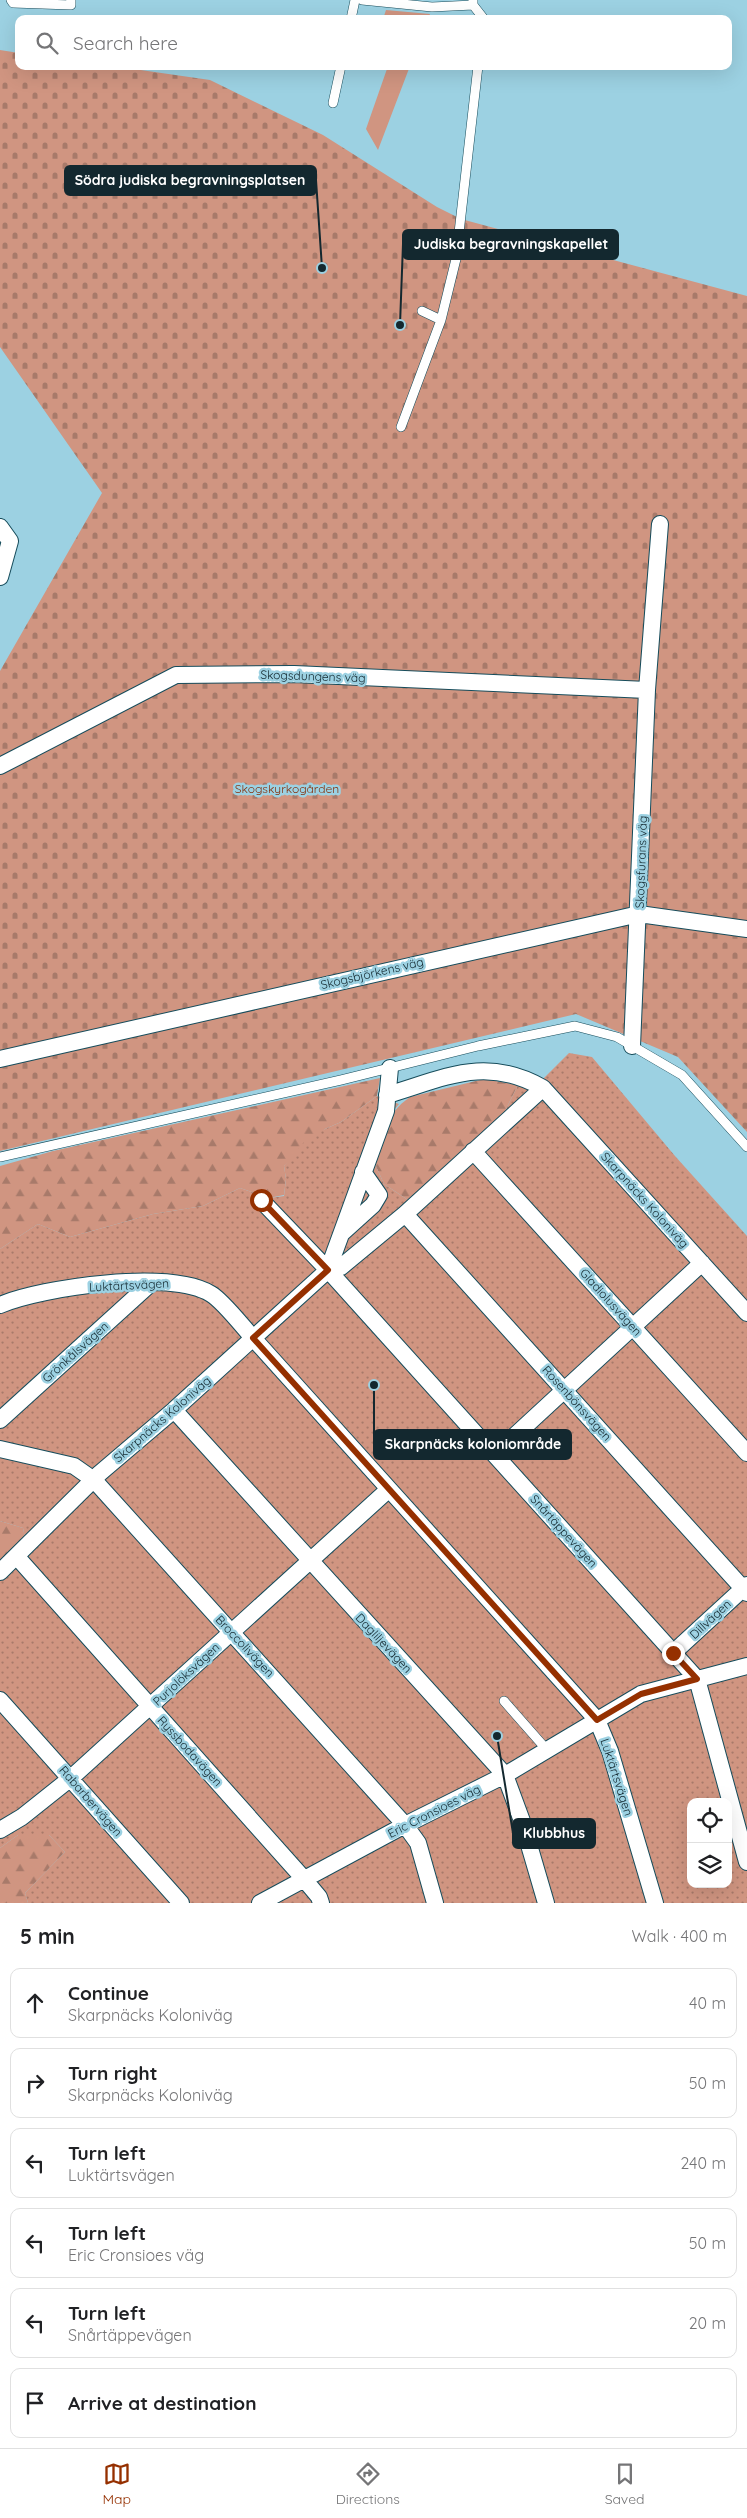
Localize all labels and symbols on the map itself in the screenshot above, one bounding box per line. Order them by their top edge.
callout: Södra judiska begravningsplatsen [65,166,316,195]
text: Södra judiska begravningsplatsen [75,171,305,189]
callout: Judiska begravningskapellet [403,230,618,259]
text: Judiska begravningskapellet [414,235,608,253]
street label: Skogsdungens väg [260,667,366,685]
park label: Skogskyrkogården [235,781,339,796]
street label: Skogsfurans väg [632,815,650,909]
street label: Skogsbjörkens väg [319,954,425,992]
street label: Skarpnäcks Koloniväg [598,1149,692,1251]
route start [250,1189,273,1212]
street label: Gladiolusvägen [577,1265,645,1339]
street label: Luktärtsvägen [89,1275,169,1295]
street label: Grönkålsvägen [39,1318,111,1386]
street label: Rosenbönsvägen [539,1362,615,1444]
street label: Skarpnäcks Koloniväg [110,1373,214,1465]
callout: Skarpnäcks koloniområde [374,1430,571,1459]
text: Skarpnäcks koloniområde [385,1435,561,1453]
street label: Snårtäppevägen [527,1492,601,1570]
street label: Dillvägen [686,1596,734,1642]
street label: Dagliljevägen [353,1610,415,1676]
street label: Broccolivägen [213,1612,277,1680]
street label: Purjolöksvägen [150,1639,222,1709]
route end [662,1642,685,1665]
street label: Ryssbodavägen [154,1713,226,1789]
street label: Luktärtsvägen [597,1737,637,1817]
street label: Rabarbervägen [56,1763,126,1839]
street label: Eric Cronsioes väg [385,1781,483,1841]
callout: Klubbhus [513,1819,595,1848]
text: Klubbhus [523,1824,585,1842]

